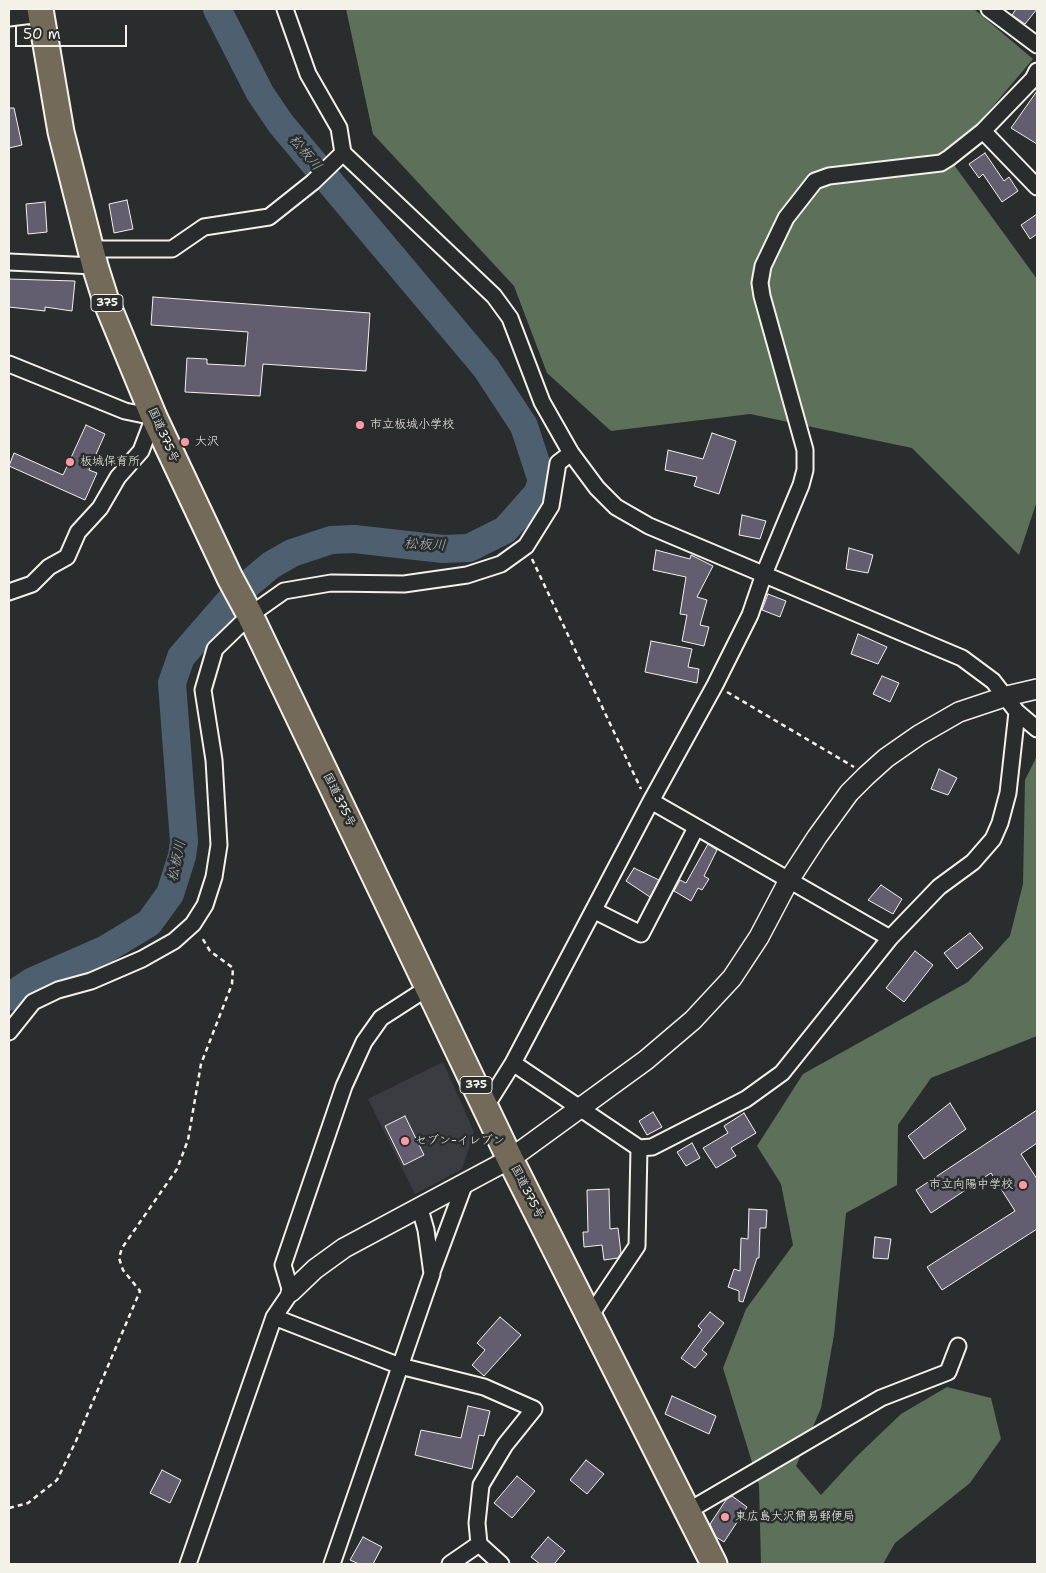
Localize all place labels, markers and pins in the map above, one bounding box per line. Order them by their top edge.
place label: 市立板城小学校 [370,418,454,432]
marker: 市立板城小学校 [354,419,366,431]
place label: 大沢 [195,435,219,449]
marker: 大沢 [179,436,191,448]
place label: 板城保育所 [80,455,140,469]
marker: 板城保育所 [64,456,76,468]
place label: セブン-イレブン [415,1134,505,1148]
marker: セブン-イレブン [399,1135,411,1147]
place label: 市立向陽中学校 [929,1178,1013,1192]
marker: 市立向陽中学校 [1017,1179,1029,1191]
place label: 東広島大沢簡易郵便局 [735,1510,855,1524]
marker: 東広島大沢簡易郵便局 [719,1511,731,1523]

